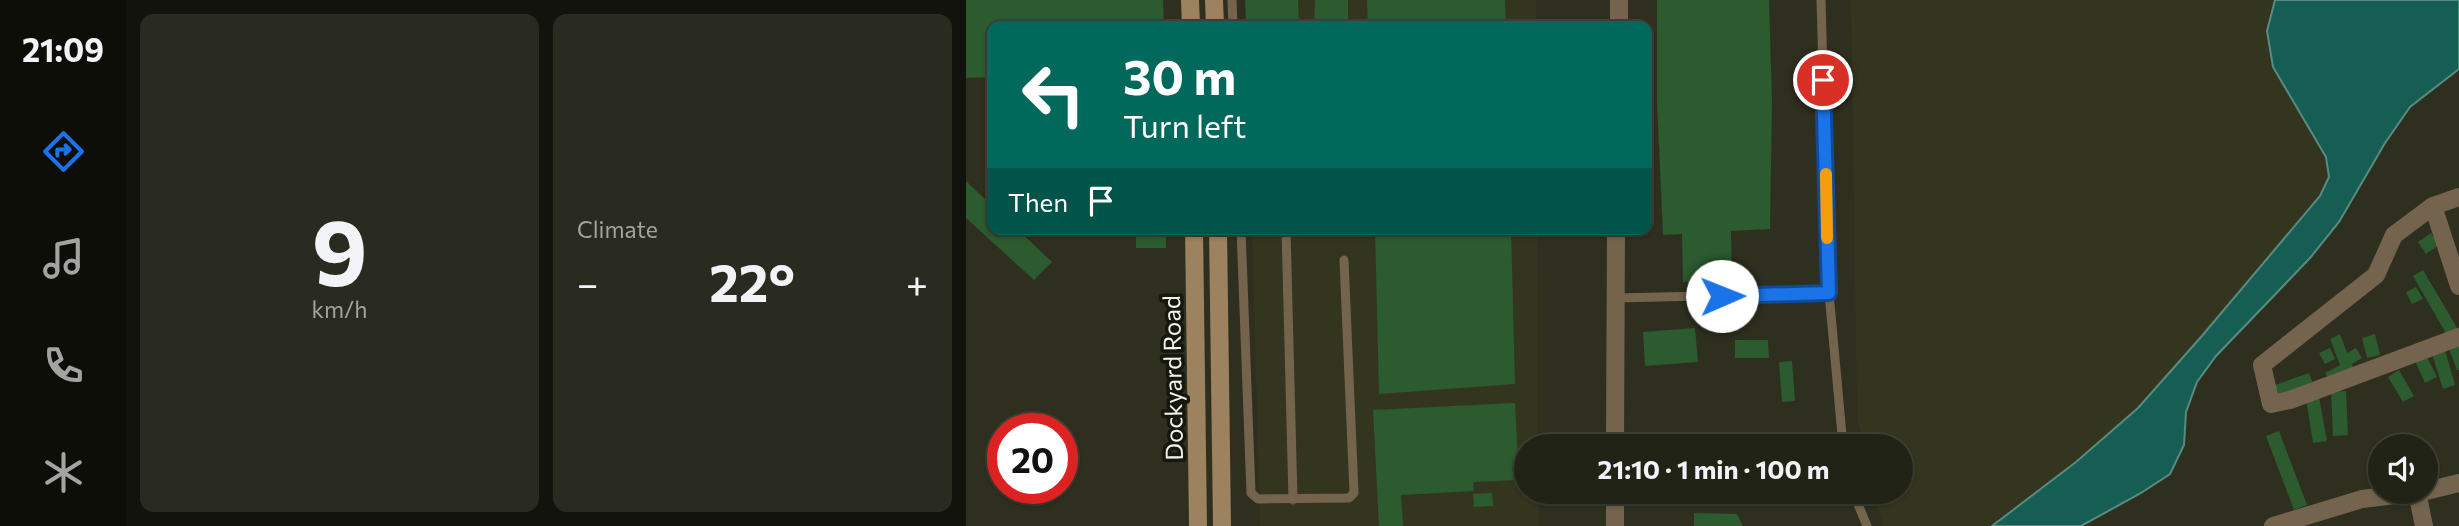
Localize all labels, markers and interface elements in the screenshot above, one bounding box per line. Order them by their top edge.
text: 21:09 [22,29,104,69]
text: 30 m [1123,45,1236,105]
icon: left [1008,49,1099,140]
pin [1793,50,1853,110]
icon: arrive [1804,61,1842,99]
text: Turn left [1123,105,1247,145]
icon: directions [39,127,88,176]
icon: arrive [1082,182,1120,220]
text: Then [1008,186,1068,217]
text: 9 [311,193,368,305]
text: Climate [577,215,658,243]
icon: music [39,234,88,283]
text: 22° [709,249,795,313]
text: − [577,259,599,306]
text: + [906,259,928,306]
position arrow [1685,259,1759,333]
text: km/h [312,295,367,323]
street label: Dockyard Road [1156,295,1188,461]
icon: phone [39,341,88,390]
speed limit sign: 20 [987,413,1078,504]
map controls [2368,434,2438,504]
button: sound [2368,434,2438,504]
icon: climate [39,448,88,497]
text: 21:10 · 1 min · 100 m [1598,453,1829,484]

